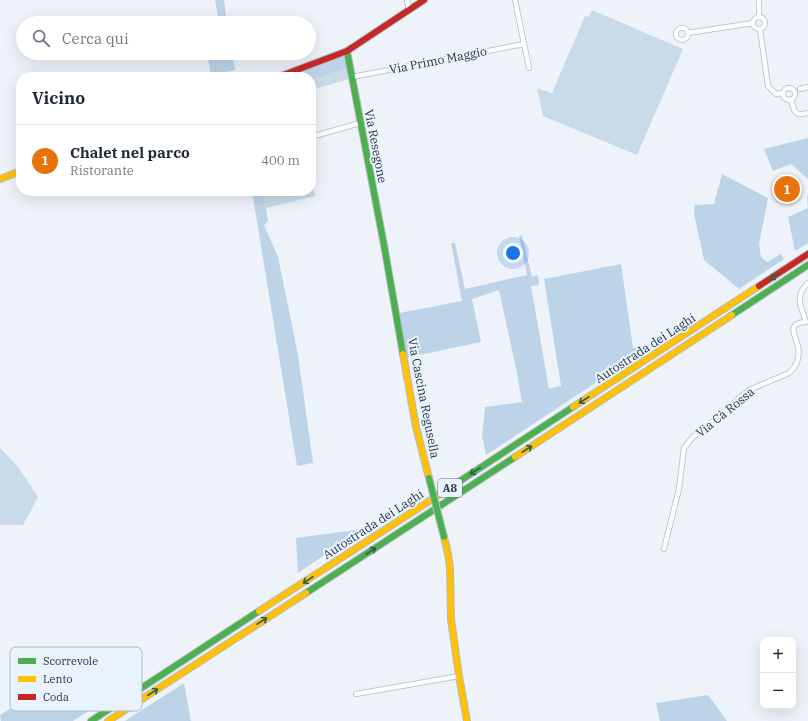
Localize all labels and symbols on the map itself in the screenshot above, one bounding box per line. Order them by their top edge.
street label: Via Primo Maggio [388,43,488,77]
street label: Via Resegone [362,108,390,184]
pin: 1 [774,174,800,204]
your location [503,243,523,263]
one-way arrow [769,272,781,280]
street label: Autostrada dei Laghi [592,310,698,386]
street label: Via Cascina Regusella [405,337,443,460]
street label: Via Cà Rossa [693,384,758,440]
one-way arrow [579,396,590,404]
one-way arrow [521,445,532,453]
one-way arrow [470,467,481,475]
road number: A8 [438,479,462,497]
street label: Autostrada dei Laghi [320,486,426,562]
one-way arrow [365,547,376,555]
one-way arrow [303,576,314,584]
one-way arrow [256,617,267,625]
legend [10,647,142,711]
text: Scorrevole [43,654,98,668]
text: Lento [43,672,73,686]
one-way arrow [147,688,158,696]
text: Coda [43,690,69,704]

